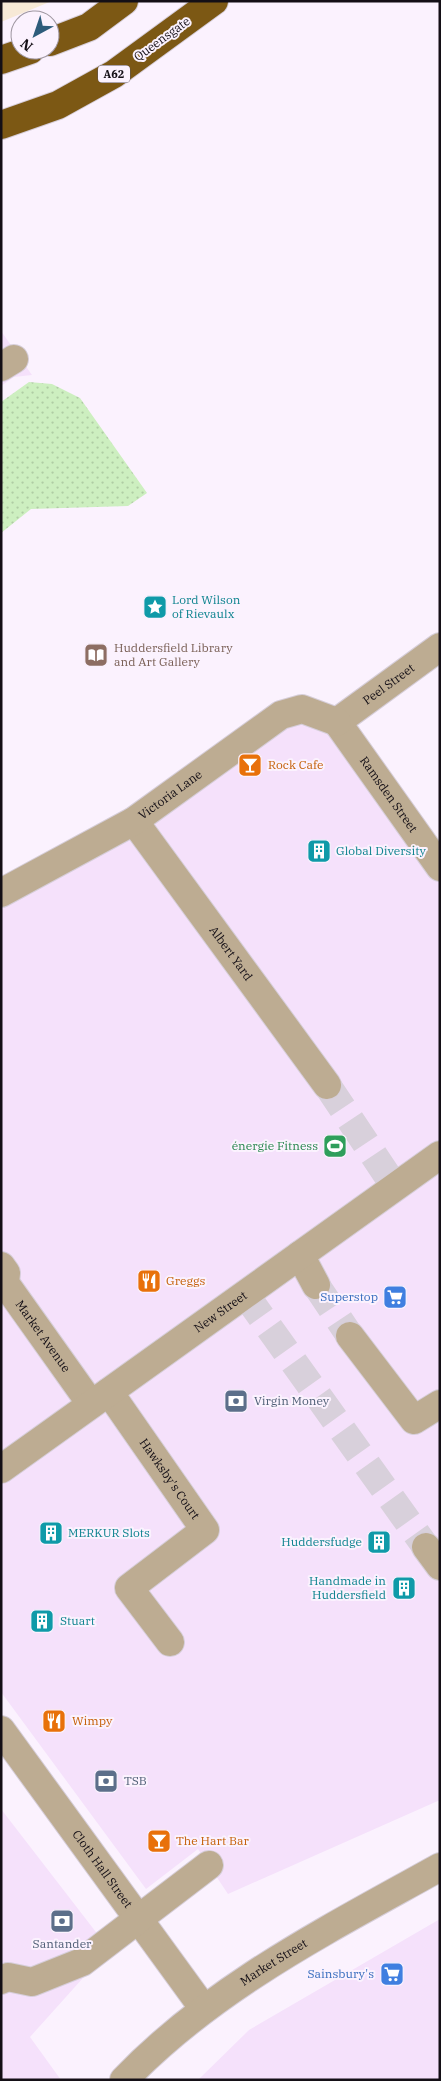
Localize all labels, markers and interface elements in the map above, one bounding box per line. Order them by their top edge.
north arrow [10,10,60,60]
street label: Queensgate [131,13,193,64]
text: N [17,35,37,55]
road number: A62 [98,66,130,82]
place label: Lord Wilson of Rievaulx [172,592,241,621]
place icon: Lord Wilson of Rievaulx [142,594,168,620]
place label: Huddersfield Library and Art Gallery [114,640,233,669]
library icon: Huddersfield Library and Art Gallery [83,642,109,668]
street label: Peel Street [360,660,417,708]
bar icon: Rock Cafe [237,752,263,778]
street label: Ramsden Street [357,753,421,835]
place label: Rock Cafe [268,757,323,772]
street label: Victoria Lane [135,766,205,822]
building icon: Global Diversity [306,838,332,864]
place label: Global Diversity [336,843,426,858]
street label: Albert Yard [206,923,256,983]
sports icon: énergie Fitness [322,1133,348,1159]
place label: énergie Fitness [232,1138,318,1153]
restaurant icon: Greggs [136,1268,162,1294]
place label: Greggs [166,1273,205,1288]
supermarket icon: Superstop [382,1284,408,1310]
street label: New Street [191,1287,250,1336]
place label: Superstop [320,1289,378,1304]
street label: Market Avenue [13,1297,74,1375]
bank icon: Virgin Money [223,1388,249,1414]
place label: Virgin Money [254,1393,330,1408]
street label: Hawksby's Court [137,1435,203,1522]
building icon: MERKUR Slots [38,1520,64,1546]
place label: MERKUR Slots [68,1525,150,1540]
building icon: Huddersfudge [366,1529,392,1555]
place label: Huddersfudge [281,1534,362,1549]
place label: Handmade in Huddersfield [309,1573,386,1602]
building icon: Handmade in Huddersfield [391,1575,417,1601]
building icon: Stuart [29,1608,55,1634]
place label: Stuart [60,1613,95,1628]
restaurant icon: Wimpy [41,1708,67,1734]
place label: Wimpy [72,1713,113,1728]
bank icon: TSB [93,1768,119,1794]
place label: TSB [124,1773,147,1788]
street label: Cloth Hall Street [69,1827,136,1911]
bar icon: The Hart Bar [146,1828,172,1854]
place label: The Hart Bar [176,1833,250,1848]
bank icon: Santander [49,1908,75,1934]
street label: Market Street [237,1935,310,1989]
place label: Santander [33,1936,92,1951]
supermarket icon: Sainsbury's [379,1961,405,1987]
place label: Sainsbury's [307,1966,374,1981]

